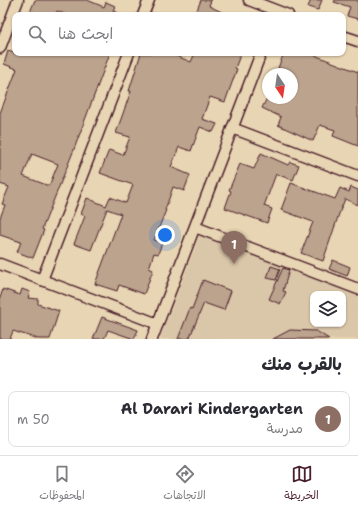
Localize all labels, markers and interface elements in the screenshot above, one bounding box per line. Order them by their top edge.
search box [12,12,346,56]
icon: search [26,23,48,45]
text: ابحث هنا [58,24,113,44]
north arrow [262,68,298,104]
your location [155,225,175,245]
pin: 1 [221,231,247,264]
map controls [310,291,346,327]
button: layers [310,291,346,327]
text: بالقرب منك [262,353,342,375]
text: Al Darari Kindergarten [121,399,303,419]
text: 50 m [17,411,50,428]
text: 1 [325,411,331,428]
text: مدرسة [267,420,303,437]
tab: المحفوظات [39,463,85,505]
tab: الاتجاهات [163,463,206,505]
tab: الخريطة [284,463,319,505]

